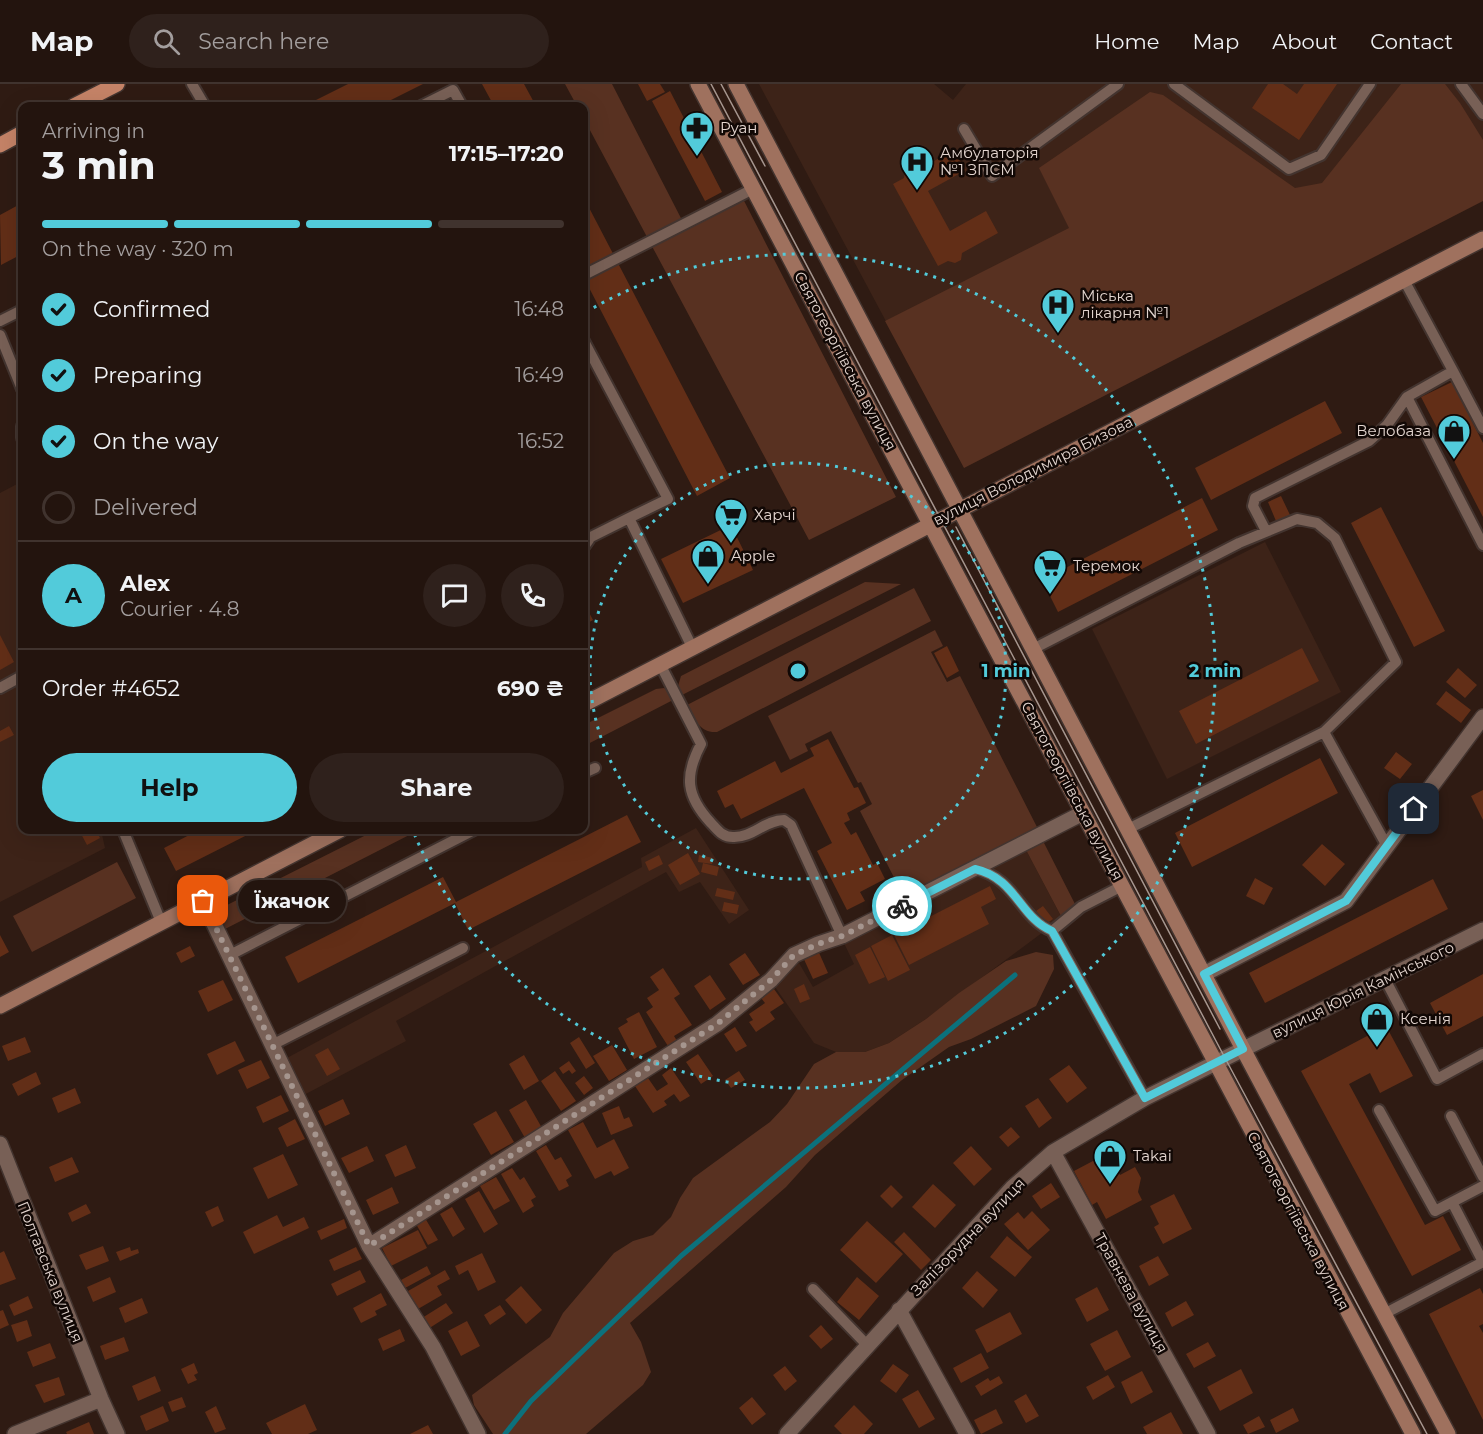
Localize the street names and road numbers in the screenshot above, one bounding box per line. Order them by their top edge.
street label: Святогеоргіївська вулиця [790,268,901,453]
street label: вулиця Володимира Бизова [930,412,1136,529]
street label: Святогеоргіївська вулиця [1017,698,1128,883]
street label: вулиця Юрія Камінського [1269,937,1457,1042]
street label: Святогеоргіївська вулиця [1243,1128,1354,1313]
street label: Залізорудна вулиця [907,1174,1029,1299]
street label: Полтавська вулиця [13,1198,88,1345]
street label: Травнева вулиця [1091,1229,1172,1356]

